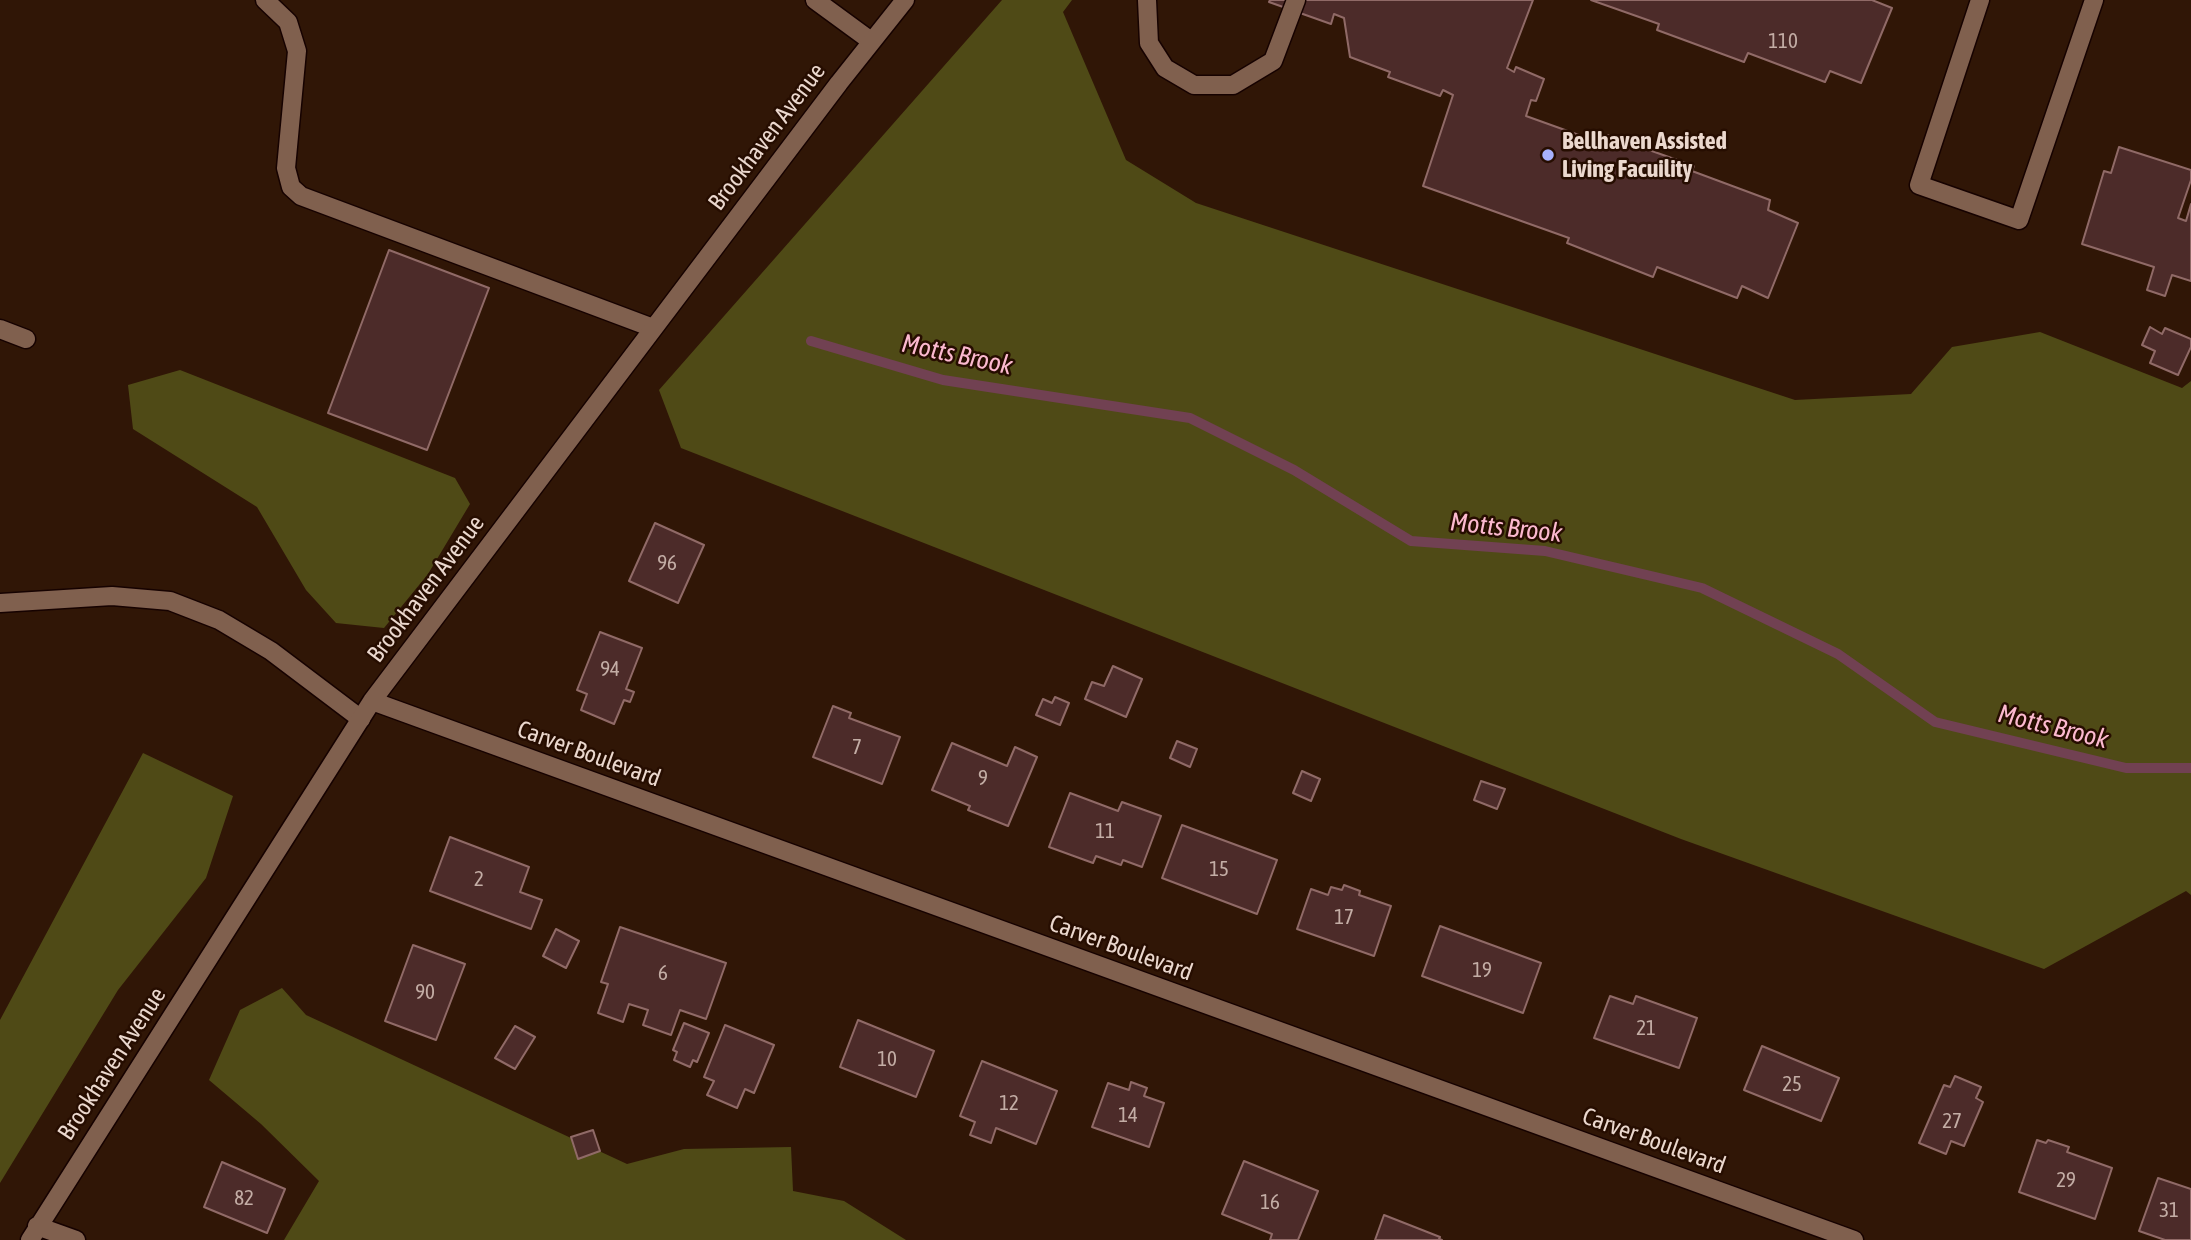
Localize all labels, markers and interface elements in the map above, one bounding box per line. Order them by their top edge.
house number: 110 [1768,28,1798,54]
street label: Brookhaven Avenue [702,58,832,216]
place label: Bellhaven Assisted Living Facuility [1562,127,1727,183]
marker: Bellhaven Assisted Living Facuility [1540,147,1556,163]
water label: Motts Brook [899,328,1015,382]
water label: Motts Brook [1448,507,1564,549]
street label: Brookhaven Avenue [361,510,491,668]
house number: 96 [657,550,677,576]
house number: 94 [600,656,620,682]
water label: Motts Brook [1995,698,2111,756]
street label: Carver Boulevard [513,715,665,793]
house number: 7 [852,734,862,760]
house number: 9 [978,765,988,791]
house number: 11 [1095,818,1115,844]
house number: 15 [1209,856,1229,882]
house number: 2 [474,866,484,892]
house number: 17 [1334,904,1354,930]
street label: Carver Boulevard [1045,909,1197,987]
house number: 19 [1472,957,1492,983]
house number: 6 [658,960,668,986]
house number: 90 [415,979,435,1005]
street label: Brookhaven Avenue [52,982,172,1146]
house number: 21 [1636,1015,1656,1041]
house number: 10 [877,1046,897,1072]
house number: 25 [1782,1071,1802,1097]
house number: 12 [999,1090,1019,1116]
house number: 14 [1118,1102,1138,1128]
street label: Carver Boulevard [1578,1102,1730,1180]
house number: 27 [1942,1108,1962,1134]
house number: 29 [2056,1167,2076,1193]
house number: 82 [234,1185,254,1211]
house number: 16 [1260,1189,1280,1215]
house number: 31 [2159,1197,2179,1223]

